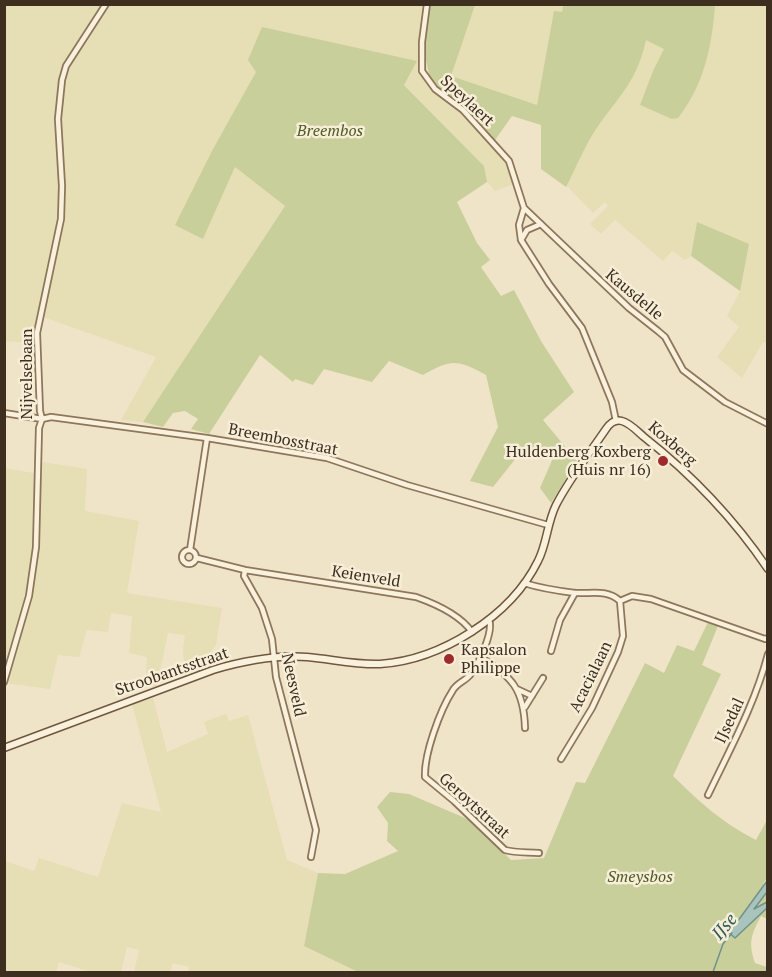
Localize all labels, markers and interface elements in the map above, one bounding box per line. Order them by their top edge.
street label: Speylaert [436,71,498,131]
park label: Breembos [297,121,363,141]
street label: Kausdelle [601,265,667,325]
street label: Nijvelsebaan [17,328,37,420]
street label: Koxberg [644,418,700,470]
street label: Breembosstraat [226,420,340,460]
place label: Huldenberg Koxberg (Huis nr 16) [506,442,651,480]
marker: Huldenberg Koxberg (Huis nr 16) [656,454,670,468]
street label: Keienveld [330,562,402,592]
street label: Acacialaan [566,638,616,716]
place label: Kapsalon Philippe [461,640,527,678]
street label: Stroobantsstraat [113,644,231,700]
street label: Neesveld [277,652,309,718]
marker: Kapsalon Philippe [442,652,456,666]
street label: IJsedal [711,695,749,747]
street label: Geroytstraat [435,769,513,843]
park label: Smeysbos [607,867,673,887]
water label: IJse [708,909,742,945]

